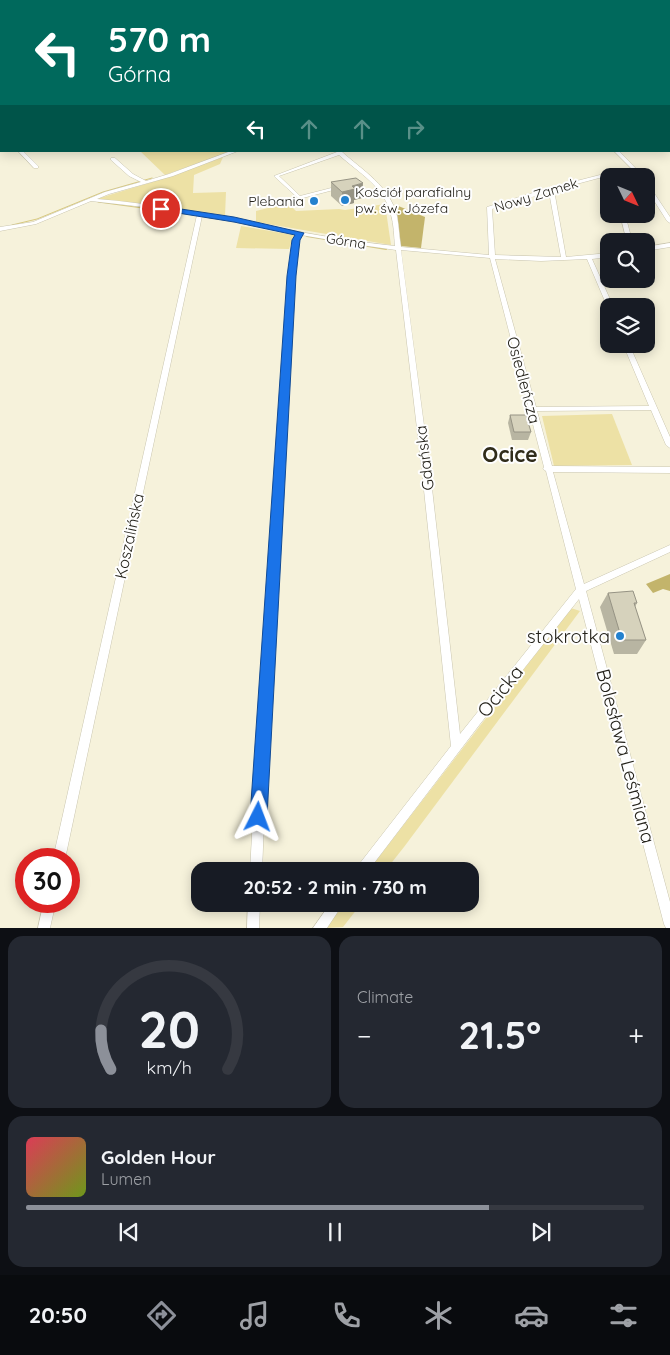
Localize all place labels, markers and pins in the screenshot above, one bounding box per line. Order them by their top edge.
place label: Kościół parafialny pw. św. Józefa [355,183,471,217]
pin [140,188,182,230]
place label: Plebania [248,192,304,210]
marker: Kościół parafialny pw. św. Józefa [339,194,351,206]
marker: Plebania [308,195,320,207]
place label: stokrotka [527,624,610,648]
marker: stokrotka [614,630,626,642]

